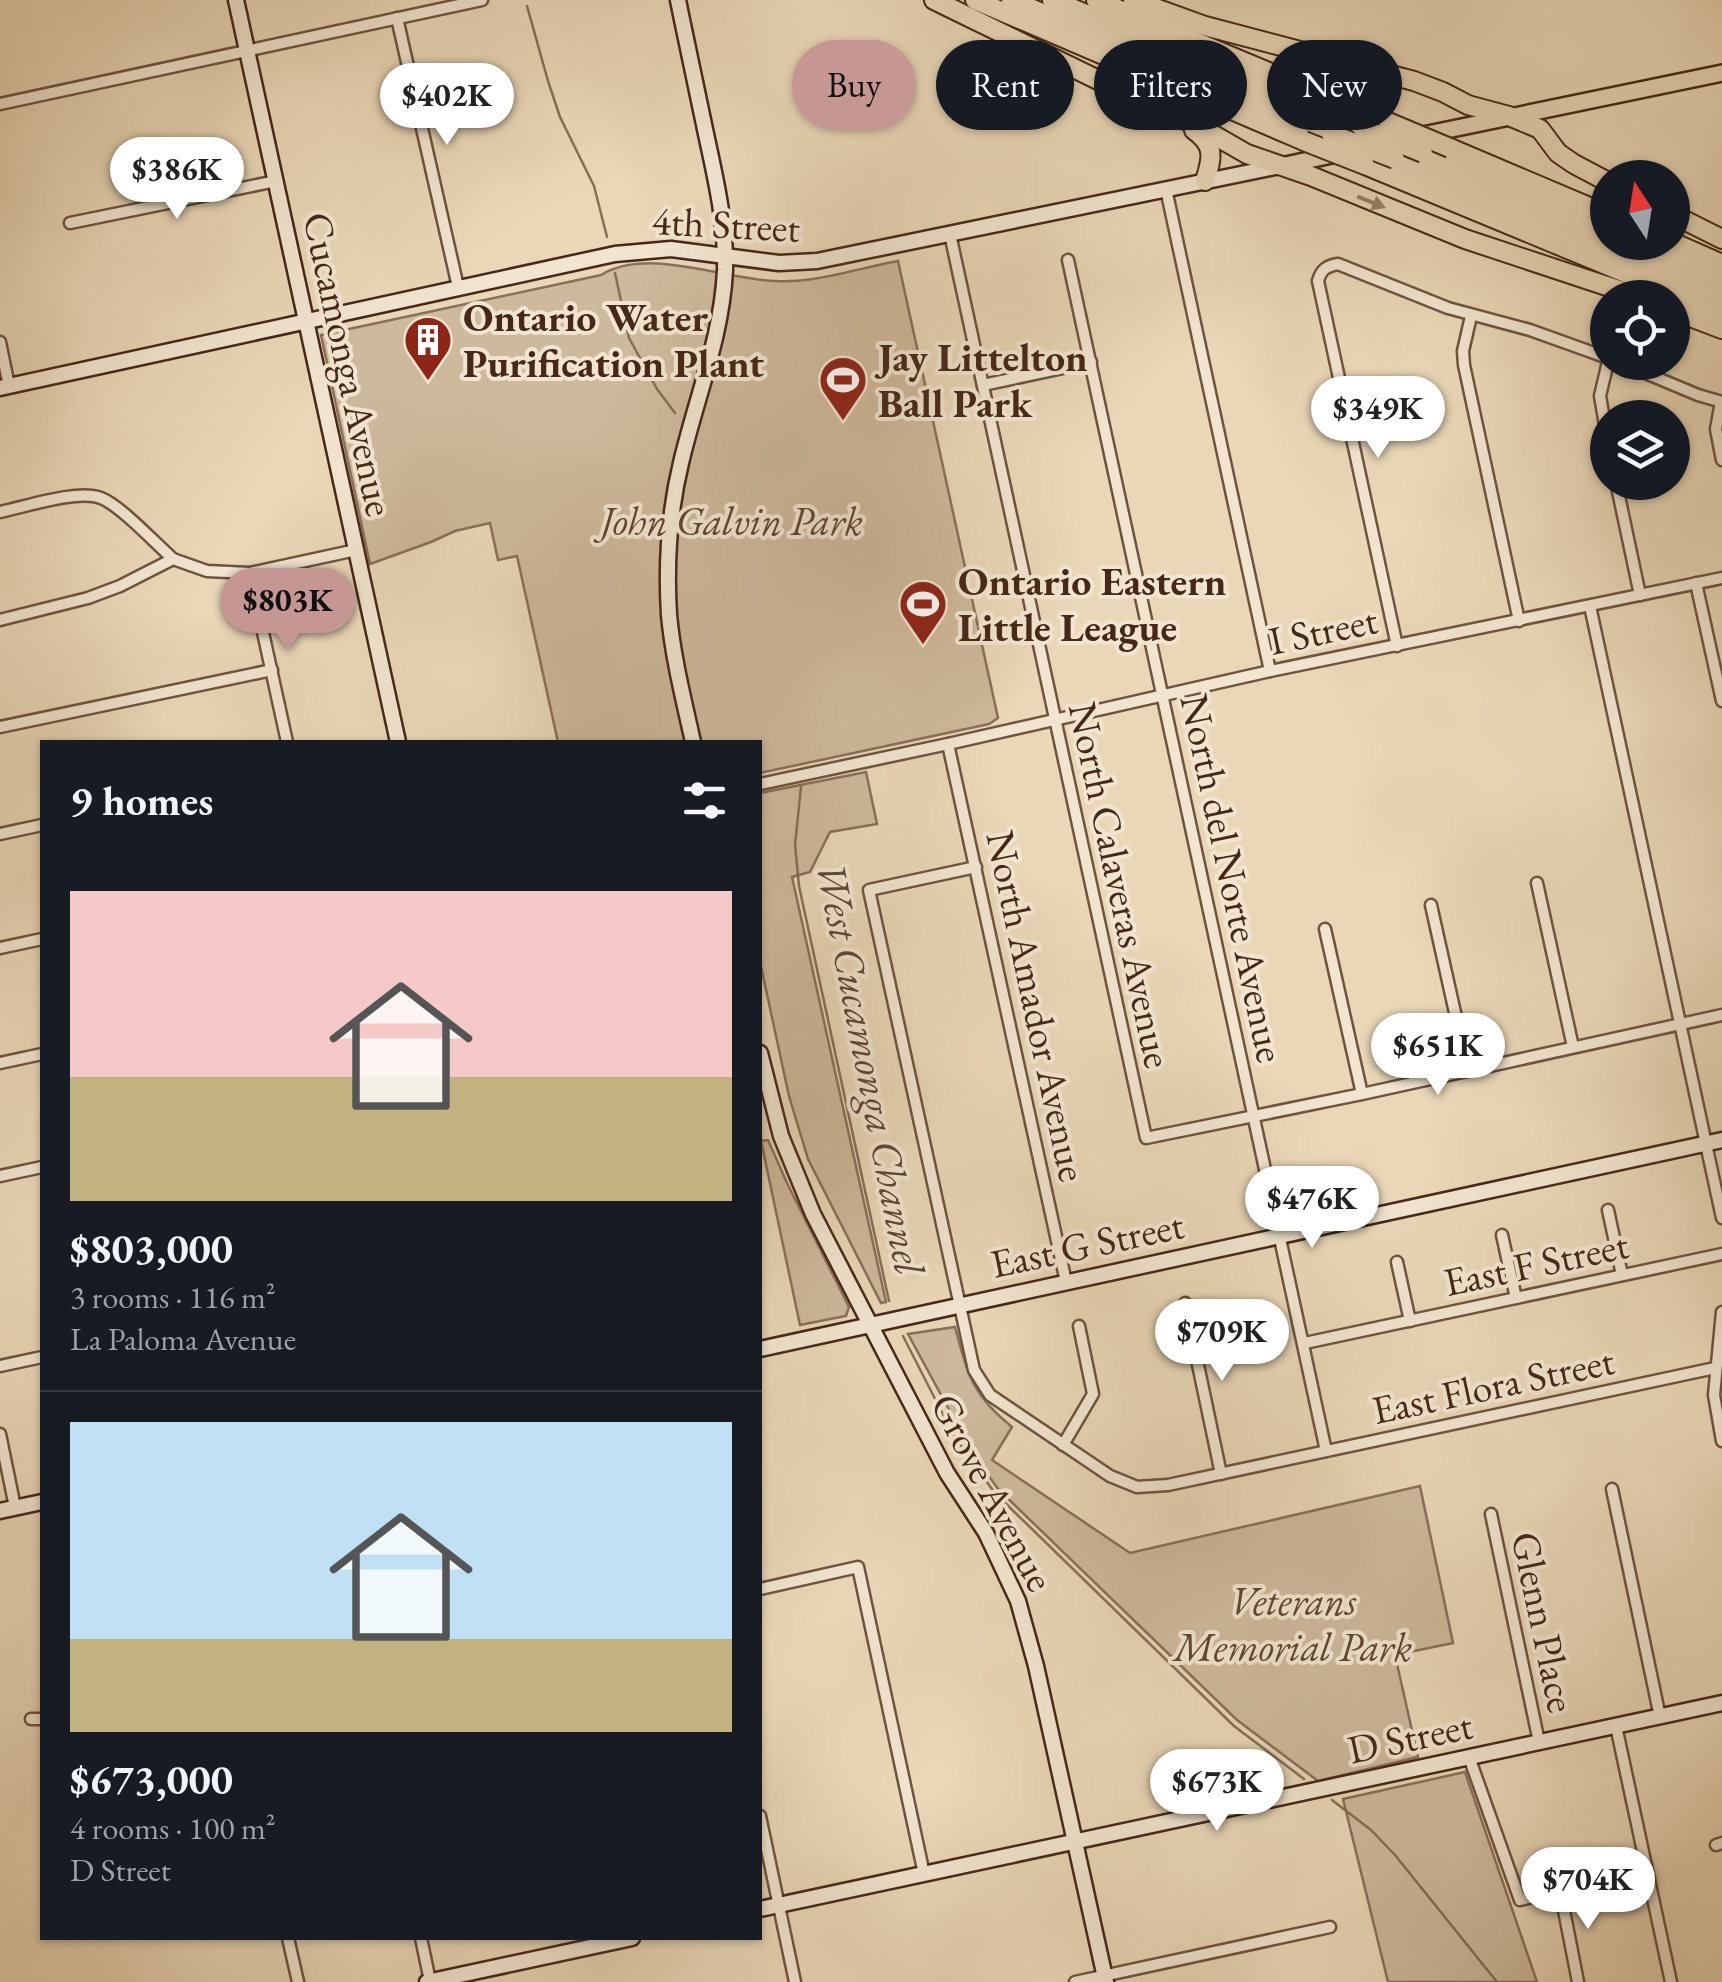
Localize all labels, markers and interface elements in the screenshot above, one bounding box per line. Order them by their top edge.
chip: Buy [792,40,916,130]
chip: Rent [936,40,1074,130]
chip: Filters [1094,40,1247,130]
chip: New [1267,40,1402,130]
pin: $402K [377,63,517,148]
text: $402K [402,74,492,116]
pin: $386K [107,137,247,222]
text: $386K [132,148,222,190]
north arrow [1590,160,1690,260]
map controls [1590,160,1690,500]
street label: 4th Street [651,194,802,254]
one-way arrow [1356,194,1386,210]
street label: Cucamonga Avenue [291,207,407,521]
button: locate [1590,280,1690,380]
place label: Ontario Water Purification Plant [463,291,764,389]
building icon: Ontario Water Purification Plant [402,314,454,382]
place label: Jay Littelton Ball Park [874,331,1088,429]
sports icon: Jay Littelton Ball Park [817,354,869,422]
pin: $349K [1308,376,1448,461]
text: $349K [1333,387,1423,429]
button: layers [1590,400,1690,500]
park label: John Galvin Park [593,495,863,547]
place label: Ontario Eastern Little League [958,555,1226,653]
pin: $803K [218,568,358,653]
sports icon: Ontario Eastern Little League [897,578,949,646]
text: $803K [243,579,333,621]
street label: I Street [1264,593,1382,667]
street label: North del Norte Avenue [1169,689,1297,1067]
street label: North Calaveras Avenue [1057,698,1185,1072]
text: 9 homes [70,773,213,828]
icon: filters [677,773,732,828]
street label: North Amador Avenue [974,826,1100,1186]
water label: West Cucamonga Channel [804,857,938,1280]
icon: home [311,956,491,1136]
pin: $651K [1368,1013,1508,1098]
text: $651K [1393,1024,1483,1066]
pin: $476K [1242,1166,1382,1251]
text: $476K [1267,1177,1357,1219]
street label: East G Street [986,1198,1189,1290]
street label: East F Street [1439,1218,1633,1308]
text: $803,000 [70,1221,233,1276]
text: 3 rooms · 116 m² [70,1276,276,1318]
pin: $709K [1152,1299,1292,1384]
text: $709K [1177,1310,1267,1352]
text: La Paloma Avenue [70,1318,296,1360]
street label: East Flora Street [1367,1334,1619,1436]
street label: Grove Avenue [919,1384,1067,1600]
icon: home [311,1487,491,1667]
street label: Glenn Place [1500,1527,1588,1717]
park label: Veterans Memorial Park [1172,1575,1412,1673]
street label: D Street [1343,1698,1477,1776]
pin: $673K [1147,1749,1287,1834]
text: $673,000 [70,1752,233,1807]
text: $673K [1172,1760,1262,1802]
text: 4 rooms · 100 m² [70,1807,276,1849]
pin: $704K [1518,1847,1658,1932]
text: D Street [70,1849,171,1891]
text: $704K [1543,1858,1633,1900]

